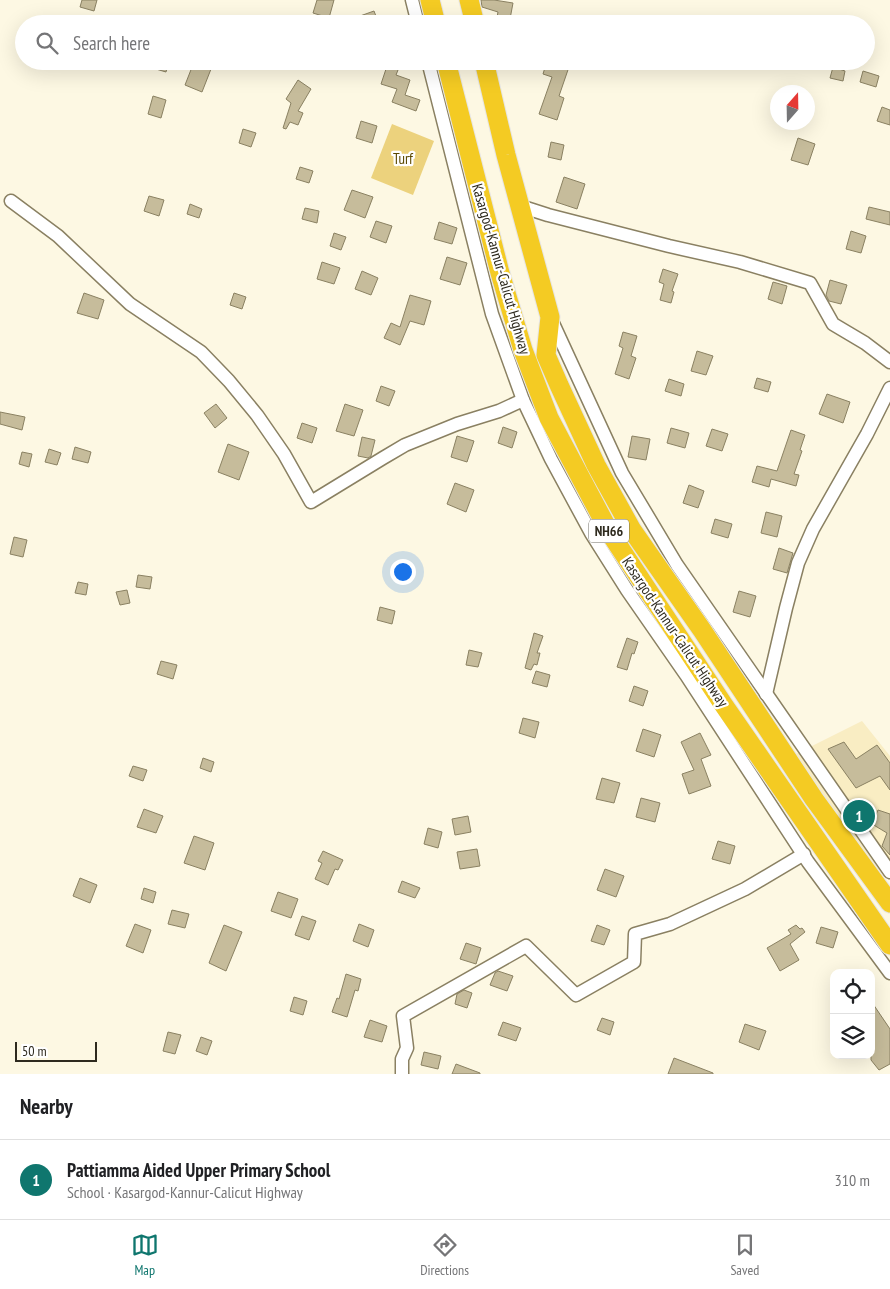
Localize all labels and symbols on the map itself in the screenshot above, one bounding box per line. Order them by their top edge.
north arrow [770,85,815,130]
park label: Turf [393,149,414,168]
street label: Kasargod-Kannur-Calicut Highway [468,181,535,357]
road number: NH66 [589,520,629,542]
street label: Kasargod-Kannur-Calicut Highway [618,553,733,711]
your location [390,559,416,585]
pin: 1 [843,797,875,835]
scale bar [15,1039,98,1062]

